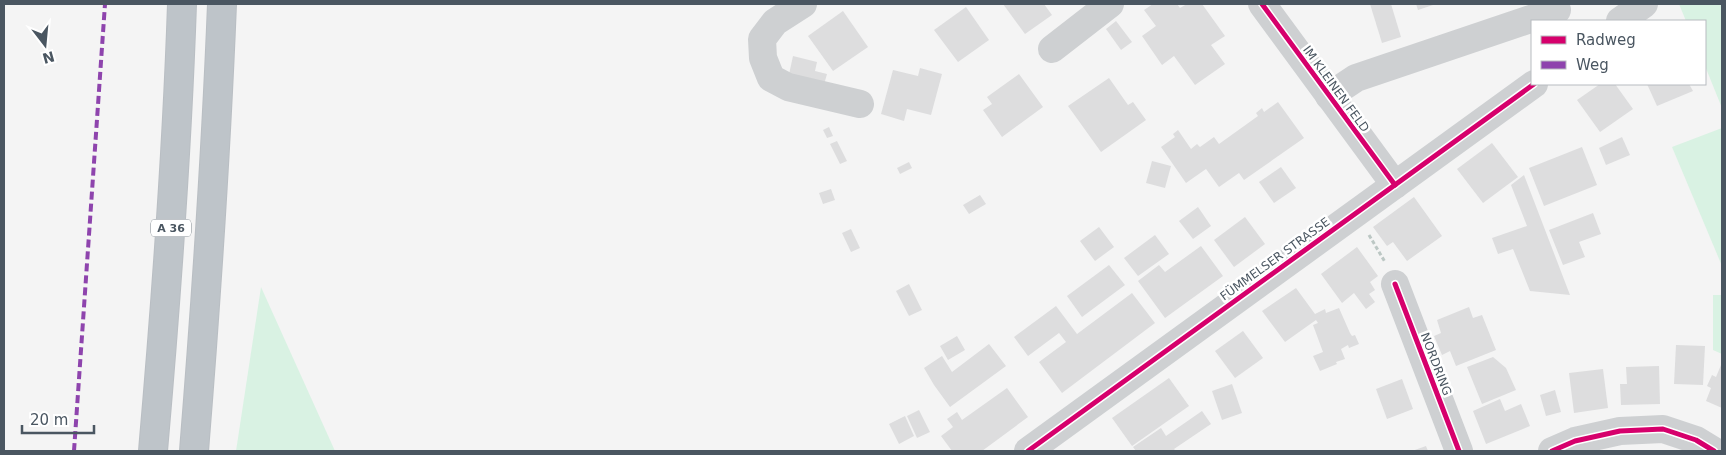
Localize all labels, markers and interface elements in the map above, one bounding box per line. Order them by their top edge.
north arrow [20,20,70,70]
legend [1531,20,1706,85]
text: Radweg [1576,31,1636,49]
street label: IM KLEINEN FELD [1300,43,1372,135]
text: N [41,48,56,67]
text: Weg [1576,56,1609,74]
street label: FÜMMELSER STRASSE [1216,213,1332,303]
road number: A 36 [151,220,191,237]
street label: NORDRING [1418,331,1454,397]
scale bar [22,402,95,434]
text: 20 m [30,411,68,429]

